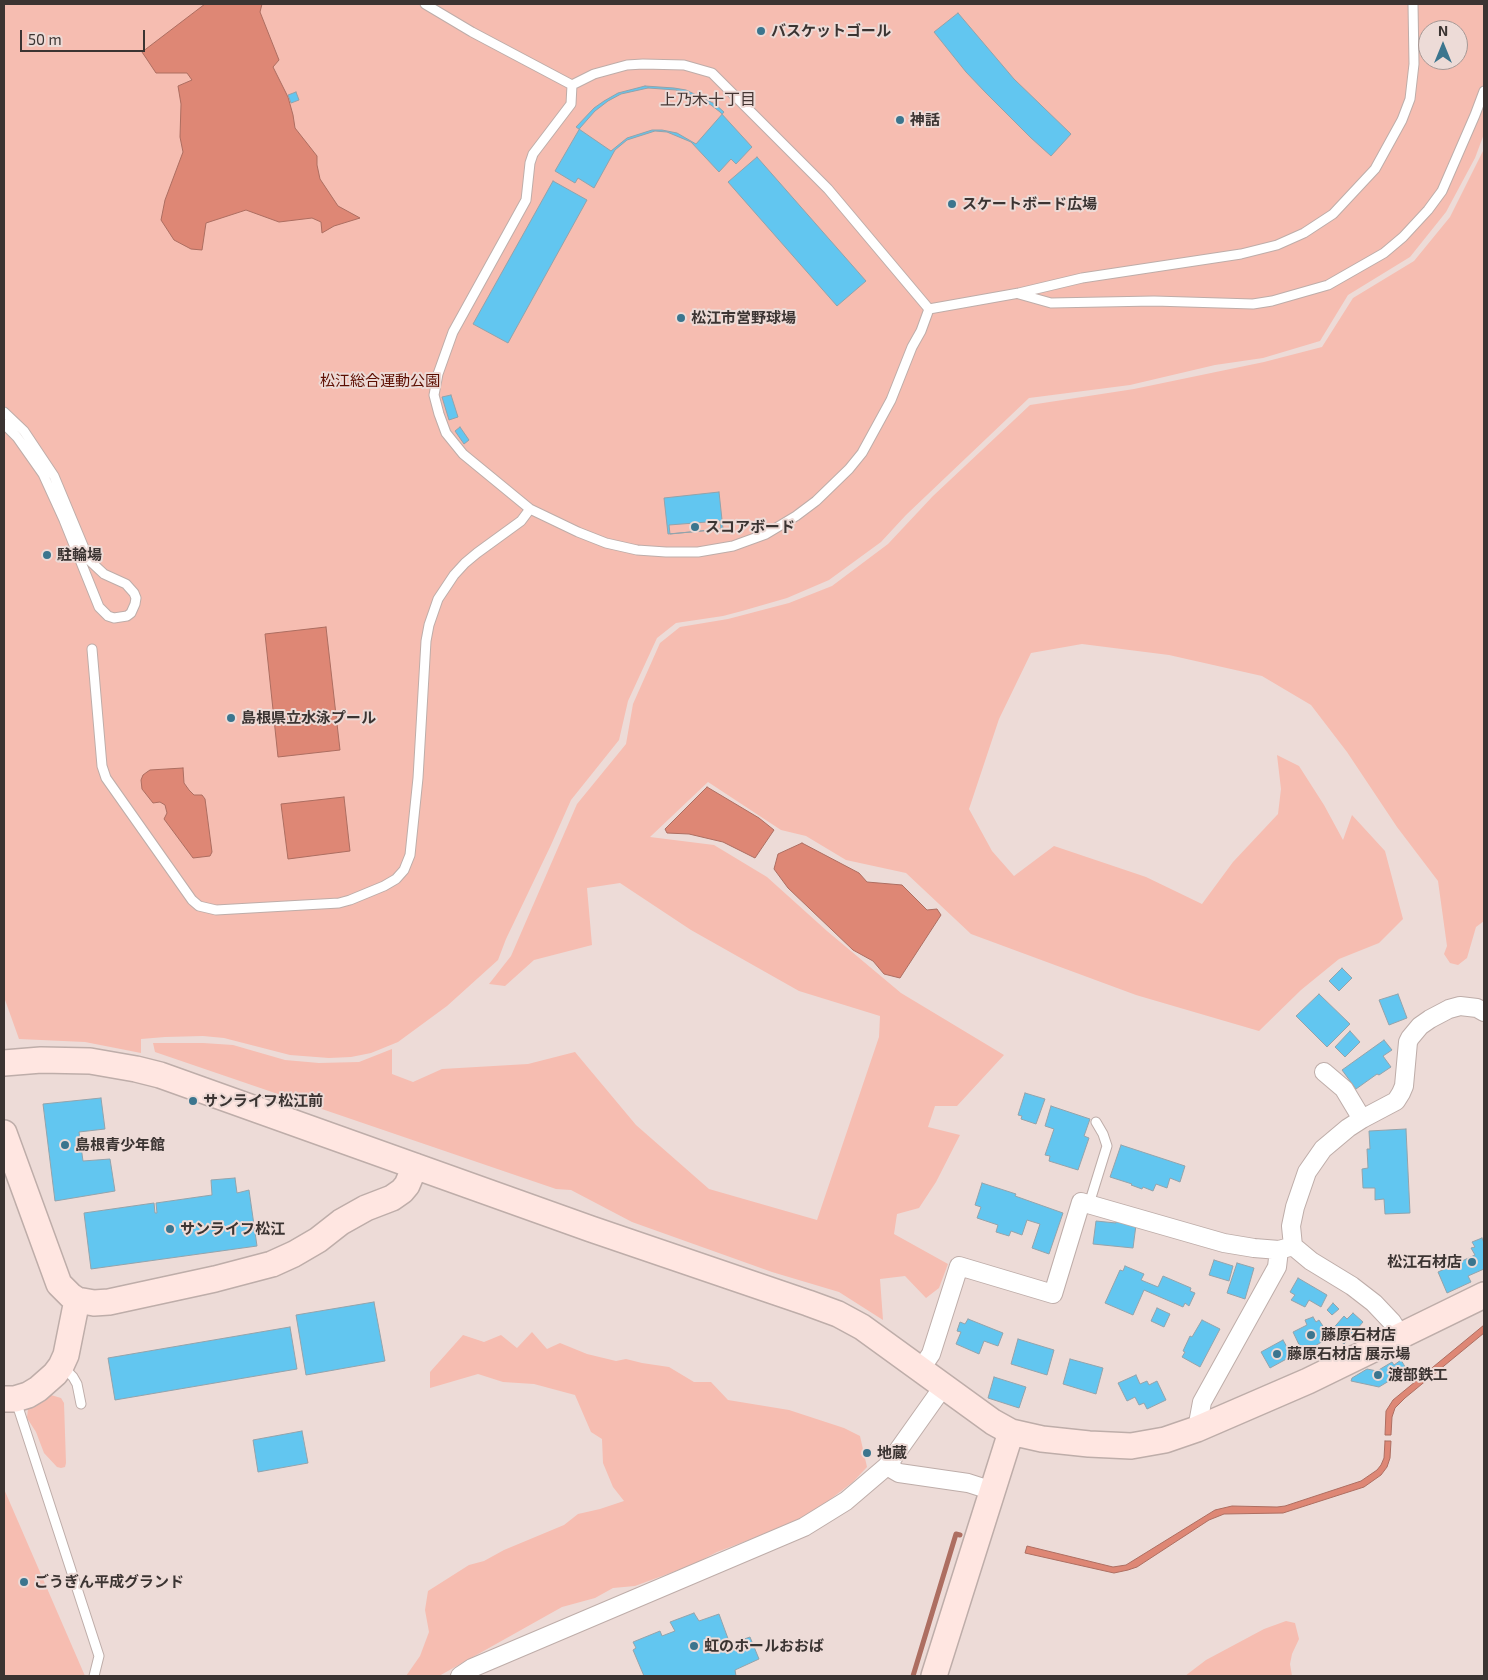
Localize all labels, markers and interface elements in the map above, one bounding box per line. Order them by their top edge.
scale bar [22,20,148,52]
north arrow [1418,20,1468,70]
place label: バスケットゴール [771,22,891,40]
text: N [1438,22,1448,39]
marker: バスケットゴール [755,25,767,37]
text: 50 m [28,30,62,48]
district label: 上乃木十丁目 [660,90,756,110]
place label: 神話 [910,111,940,129]
marker: 神話 [894,114,906,126]
place label: スケートボード広場 [962,195,1097,213]
marker: スケートボード広場 [946,198,958,210]
place label: 松江市営野球場 [691,309,796,327]
marker: 松江市営野球場 [675,312,687,324]
park label: 松江総合運動公園 [320,372,440,390]
place label: スコアボード [705,518,795,536]
marker: スコアボード [689,521,701,533]
place label: 駐輪場 [57,546,102,564]
marker: 駐輪場 [41,549,53,561]
place label: 島根県立水泳プール [241,709,376,727]
marker: 島根県立水泳プール [225,712,237,724]
place label: サンライフ松江前 [203,1092,323,1110]
marker: サンライフ松江前 [187,1095,199,1107]
place label: 島根青少年館 [75,1136,165,1154]
marker: 島根青少年館 [59,1139,71,1151]
place label: サンライフ松江 [180,1220,285,1238]
marker: サンライフ松江 [164,1223,176,1235]
place label: 松江石材店 [1387,1253,1462,1271]
marker: 松江石材店 [1466,1256,1478,1268]
place label: 藤原石材店 [1321,1326,1396,1344]
marker: 藤原石材店 [1305,1329,1317,1341]
place label: 藤原石材店 展示場 [1287,1345,1410,1363]
marker: 藤原石材店 展示場 [1271,1348,1283,1360]
place label: 渡部鉄工 [1388,1366,1448,1384]
marker: 渡部鉄工 [1372,1369,1384,1381]
place label: 地蔵 [877,1444,907,1462]
marker: 地蔵 [861,1447,873,1459]
place label: ごうぎん平成グランド [34,1573,184,1591]
marker: ごうぎん平成グランド [18,1576,30,1588]
place label: 虹のホールおおば [704,1637,824,1655]
marker: 虹のホールおおば [688,1640,700,1652]

